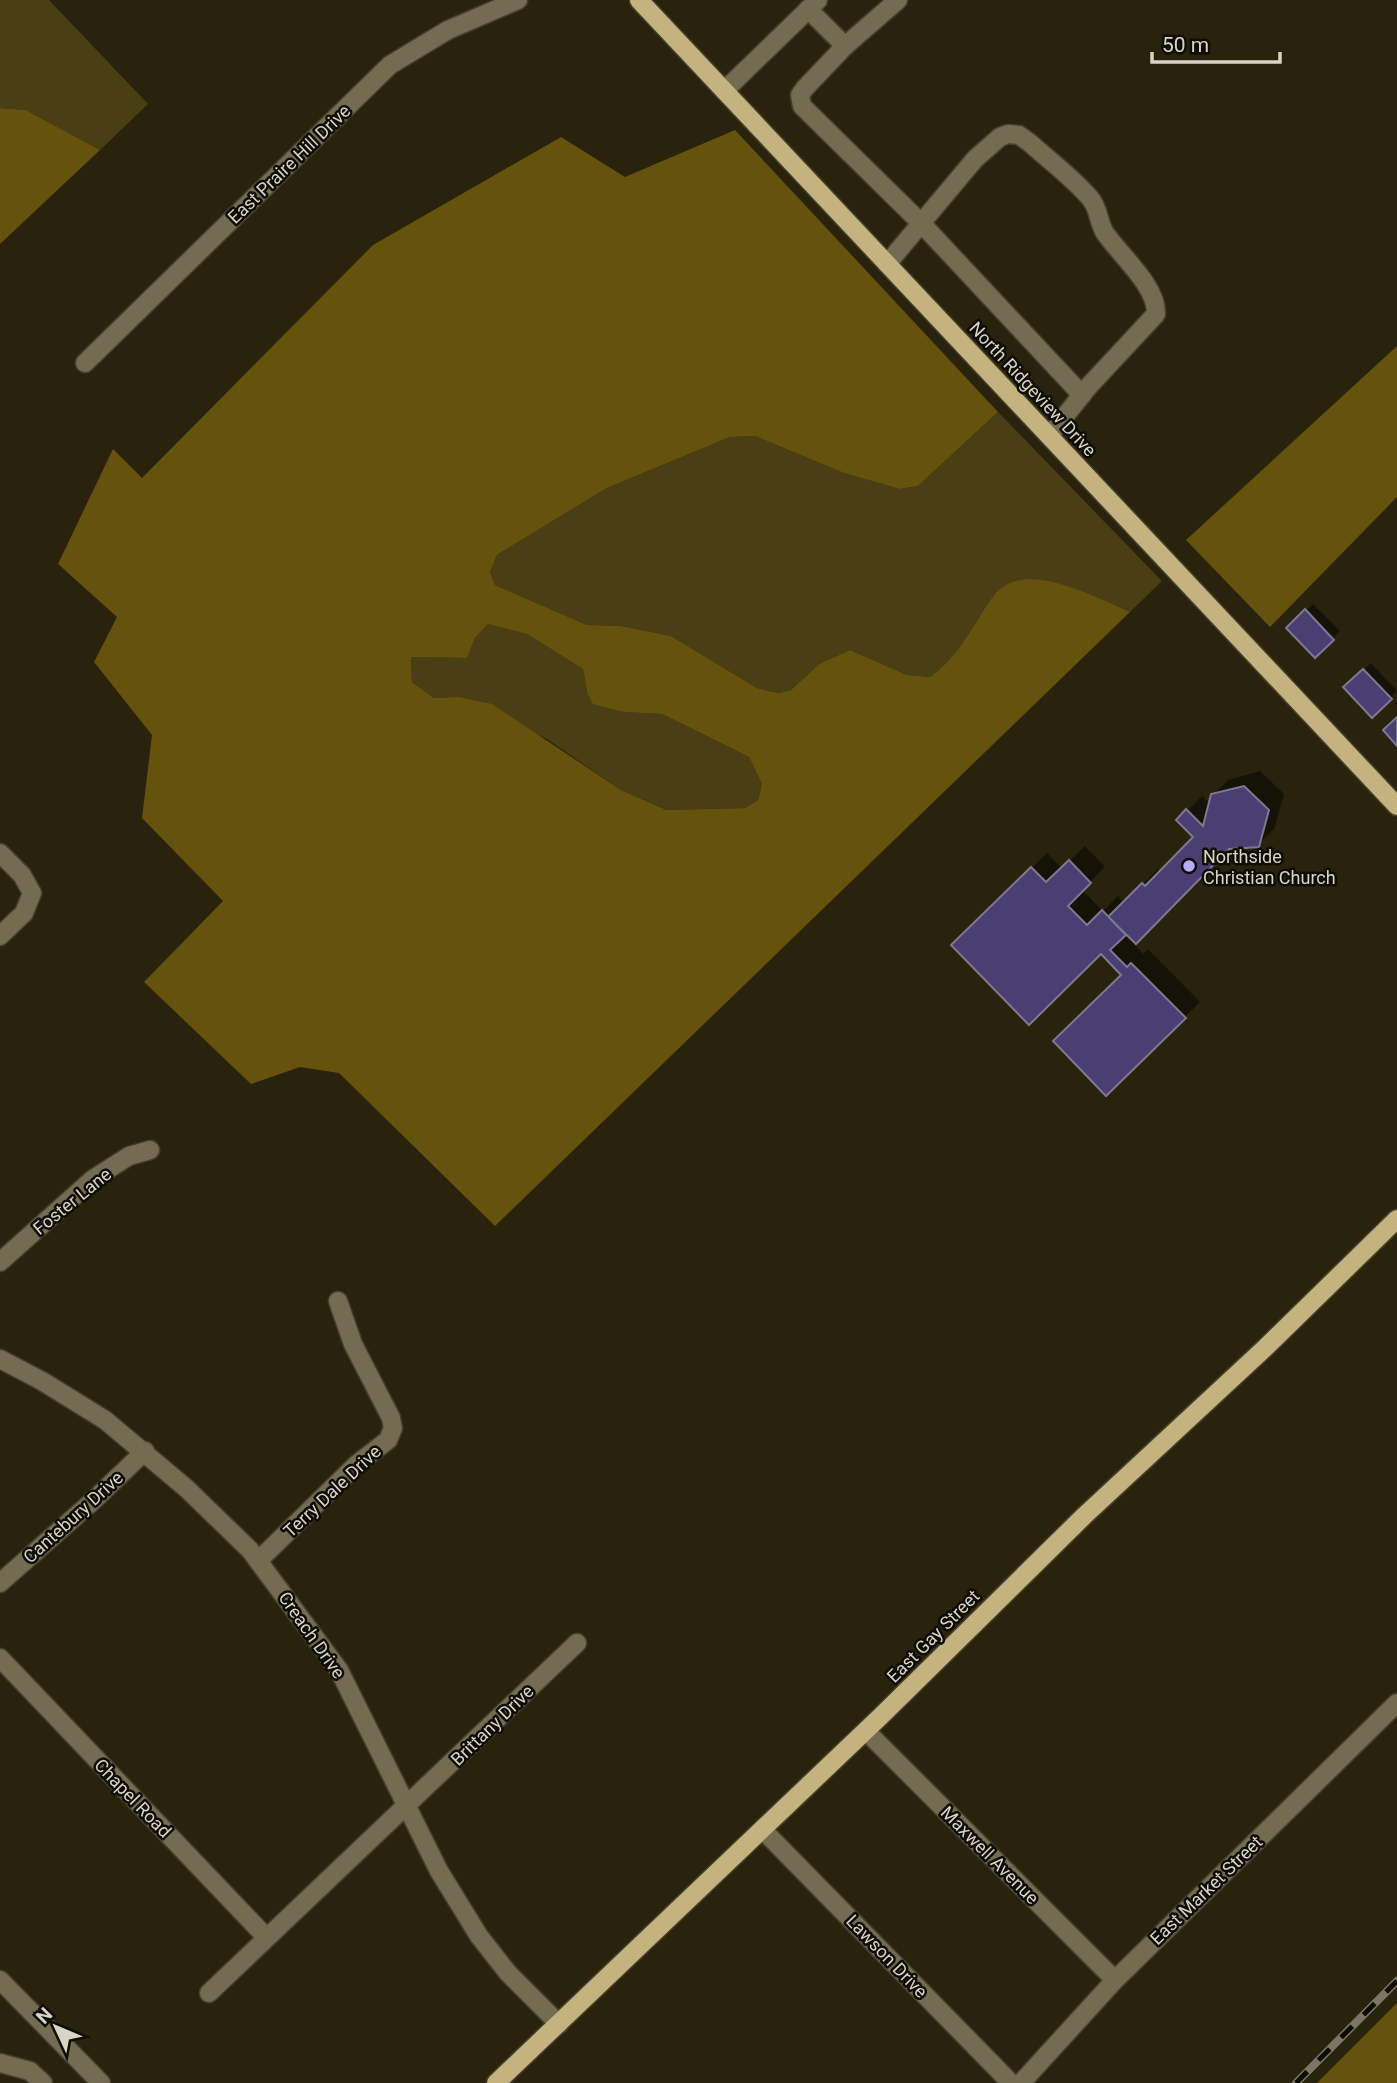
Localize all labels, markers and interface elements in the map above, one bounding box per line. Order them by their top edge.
scale bar [1152,21,1280,65]
text: 50 m [1162,33,1209,57]
street label: East Praire Hill Drive [224,100,354,228]
street label: North Ridgeview Drive [965,317,1101,461]
place label: Northside Christian Church [1203,846,1336,888]
marker: Northside Christian Church [1181,858,1197,874]
street label: Foster Lane [29,1163,115,1239]
street label: Terry Dale Drive [279,1441,385,1541]
street label: Cantebury Drive [19,1467,127,1567]
street label: East Gay Street [882,1585,984,1687]
street label: Creach Drive [274,1588,350,1682]
street label: Brittany Drive [446,1680,538,1770]
street label: Chapel Road [90,1754,176,1842]
street label: Maxwell Avenue [937,1802,1043,1908]
street label: East Market Street [1146,1831,1266,1949]
street label: Lawson Drive [842,1910,932,2002]
north arrow [21,1992,91,2062]
text: N [31,2003,57,2028]

